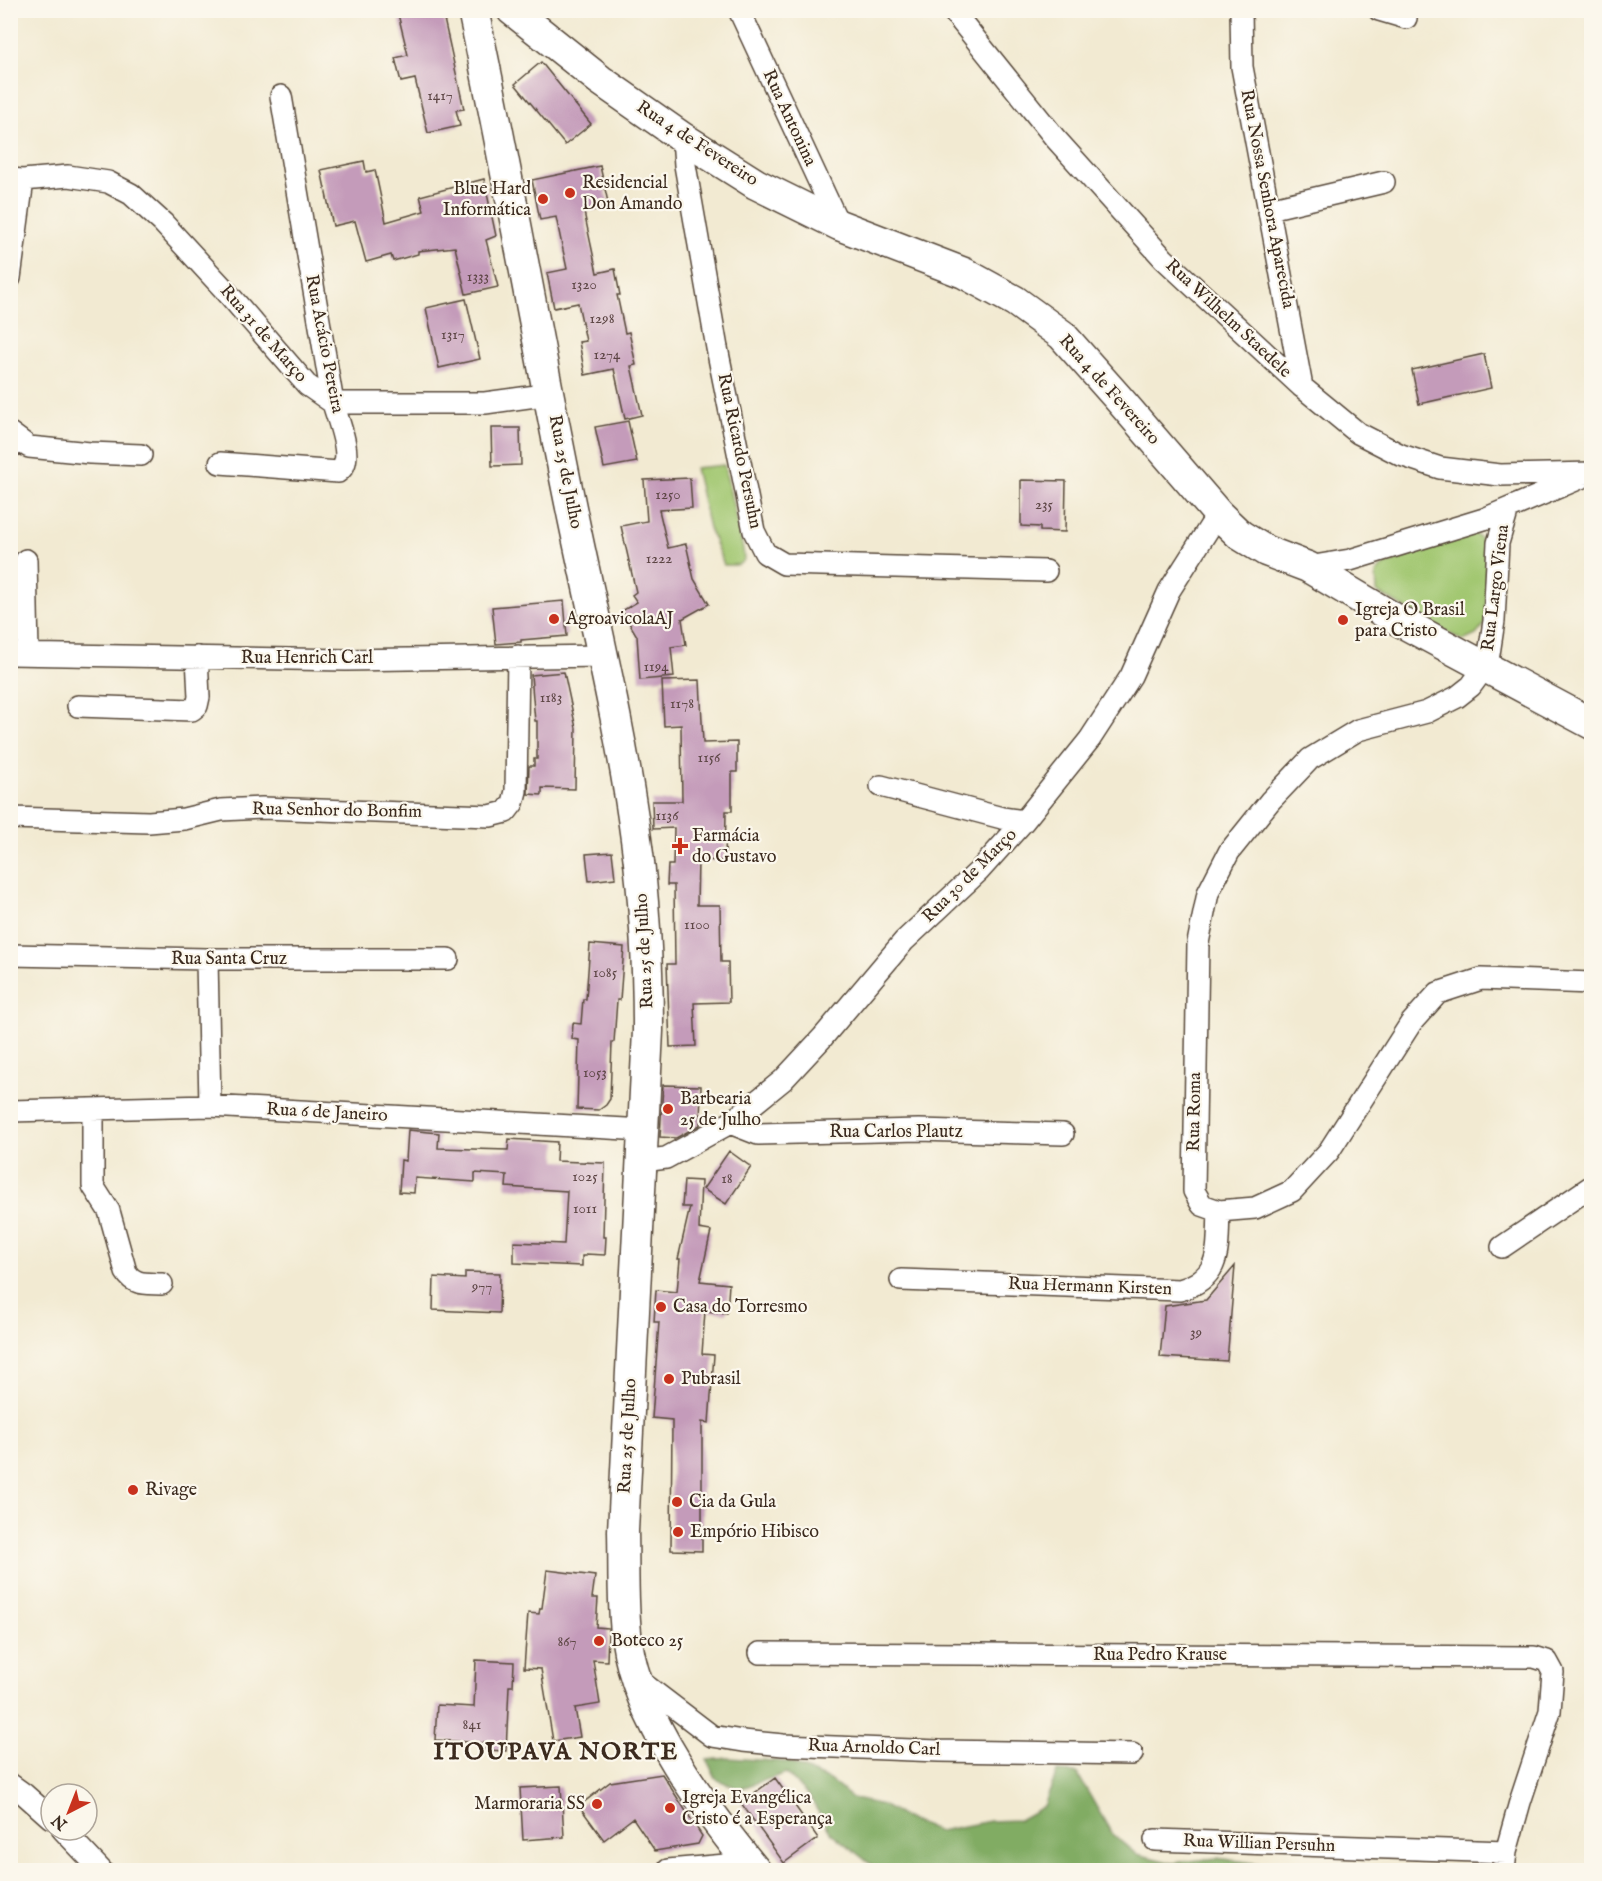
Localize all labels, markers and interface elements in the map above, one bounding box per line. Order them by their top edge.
street label: Rua Antonina [757,66,821,170]
house number: 1417 [427,86,453,105]
street label: Rua Nossa Senhora Aparecida [1234,87,1300,311]
street label: Rua 4 de Fevereiro [632,96,763,192]
place label: Residencial Don Amando [582,172,683,216]
place label: Blue Hard Informática [443,178,531,222]
marker: Residencial Don Amando [563,186,577,200]
marker: Blue Hard Informática [536,192,550,206]
street label: Rua Wilhelm Staedele [1160,254,1296,384]
house number: 1333 [467,267,489,286]
street label: Rua Acácio Pereira [299,273,349,416]
house number: 1320 [571,275,597,294]
street label: Rua 31 de Março [214,280,312,388]
house number: 1298 [589,309,615,328]
house number: 1317 [441,325,465,344]
street label: Rua 4 de Fevereiro [1053,330,1165,450]
house number: 1274 [594,345,621,364]
street label: Rua Ricardo Persuhn [711,371,767,531]
street label: Rua 25 de Julho [543,413,587,531]
house number: 1250 [655,485,681,504]
house number: 235 [1035,495,1054,514]
street label: Rua Largo Viena [1477,523,1515,653]
house number: 1222 [646,549,672,568]
place label: Igreja O Brasil para Cristo [1355,599,1465,643]
place label: AgroavicolaAJ [565,608,674,631]
marker: AgroavicolaAJ [547,612,561,626]
marker: Igreja O Brasil para Cristo [1336,613,1350,627]
street label: Rua Henrich Carl [241,647,373,670]
house number: 1194 [644,657,669,676]
house number: 1183 [540,688,562,707]
house number: 1178 [670,694,694,713]
house number: 1156 [698,748,721,767]
street label: Rua Senhor do Bonfim [252,798,422,824]
house number: 1136 [655,806,679,825]
street label: Rua 30 de Março [918,824,1022,928]
place label: Farmácia do Gustavo [692,825,777,869]
marker: Farmácia do Gustavo [673,839,687,853]
street label: Rua 25 de Julho [630,892,660,1009]
house number: 1100 [684,915,710,934]
street label: Rua Santa Cruz [171,948,287,971]
house number: 1085 [593,963,618,982]
house number: 1053 [583,1063,607,1082]
street label: Rua Roma [1183,1072,1207,1152]
place label: Barbearia 25 de Julho [680,1088,761,1132]
street label: Rua 6 de Janeiro [266,1098,389,1128]
marker: Barbearia 25 de Julho [661,1102,675,1116]
street label: Rua Carlos Plautz [829,1121,963,1144]
house number: 1025 [572,1167,598,1186]
house number: 18 [721,1169,733,1188]
house number: 1011 [573,1199,597,1218]
street label: Rua Hermann Kirsten [1007,1273,1173,1301]
house number: 977 [471,1277,492,1296]
place label: Casa do Torresmo [673,1296,808,1319]
marker: Casa do Torresmo [654,1300,668,1314]
house number: 39 [1190,1323,1202,1342]
place label: Pubrasil [681,1368,741,1391]
marker: Pubrasil [662,1372,676,1386]
street label: Rua 25 de Julho [613,1377,643,1494]
place label: Rivage [145,1479,197,1502]
marker: Rivage [126,1483,140,1497]
place label: Cia da Gula [689,1491,776,1514]
marker: Cia da Gula [670,1495,684,1509]
place label: Empório Hibisco [690,1521,819,1544]
marker: Empório Hibisco [671,1525,685,1539]
place label: Boteco 25 [611,1630,684,1653]
house number: 867 [557,1632,577,1651]
marker: Boteco 25 [592,1634,606,1648]
street label: Rua Pedro Krause [1093,1644,1227,1667]
house number: 841 [463,1715,481,1734]
street label: Rua Arnoldo Carl [807,1734,941,1762]
district label: ITOUPAVA NORTE [433,1737,679,1768]
north arrow [39,1782,99,1842]
place label: Igreja Evangélica Cristo é a Esperança [682,1787,833,1831]
place label: Marmoraria SS [474,1793,585,1816]
marker: Marmoraria SS [590,1797,604,1811]
marker: Igreja Evangélica Cristo é a Esperança [663,1801,677,1815]
text: N [48,1809,73,1834]
street label: Rua Willian Persuhn [1182,1830,1336,1858]

